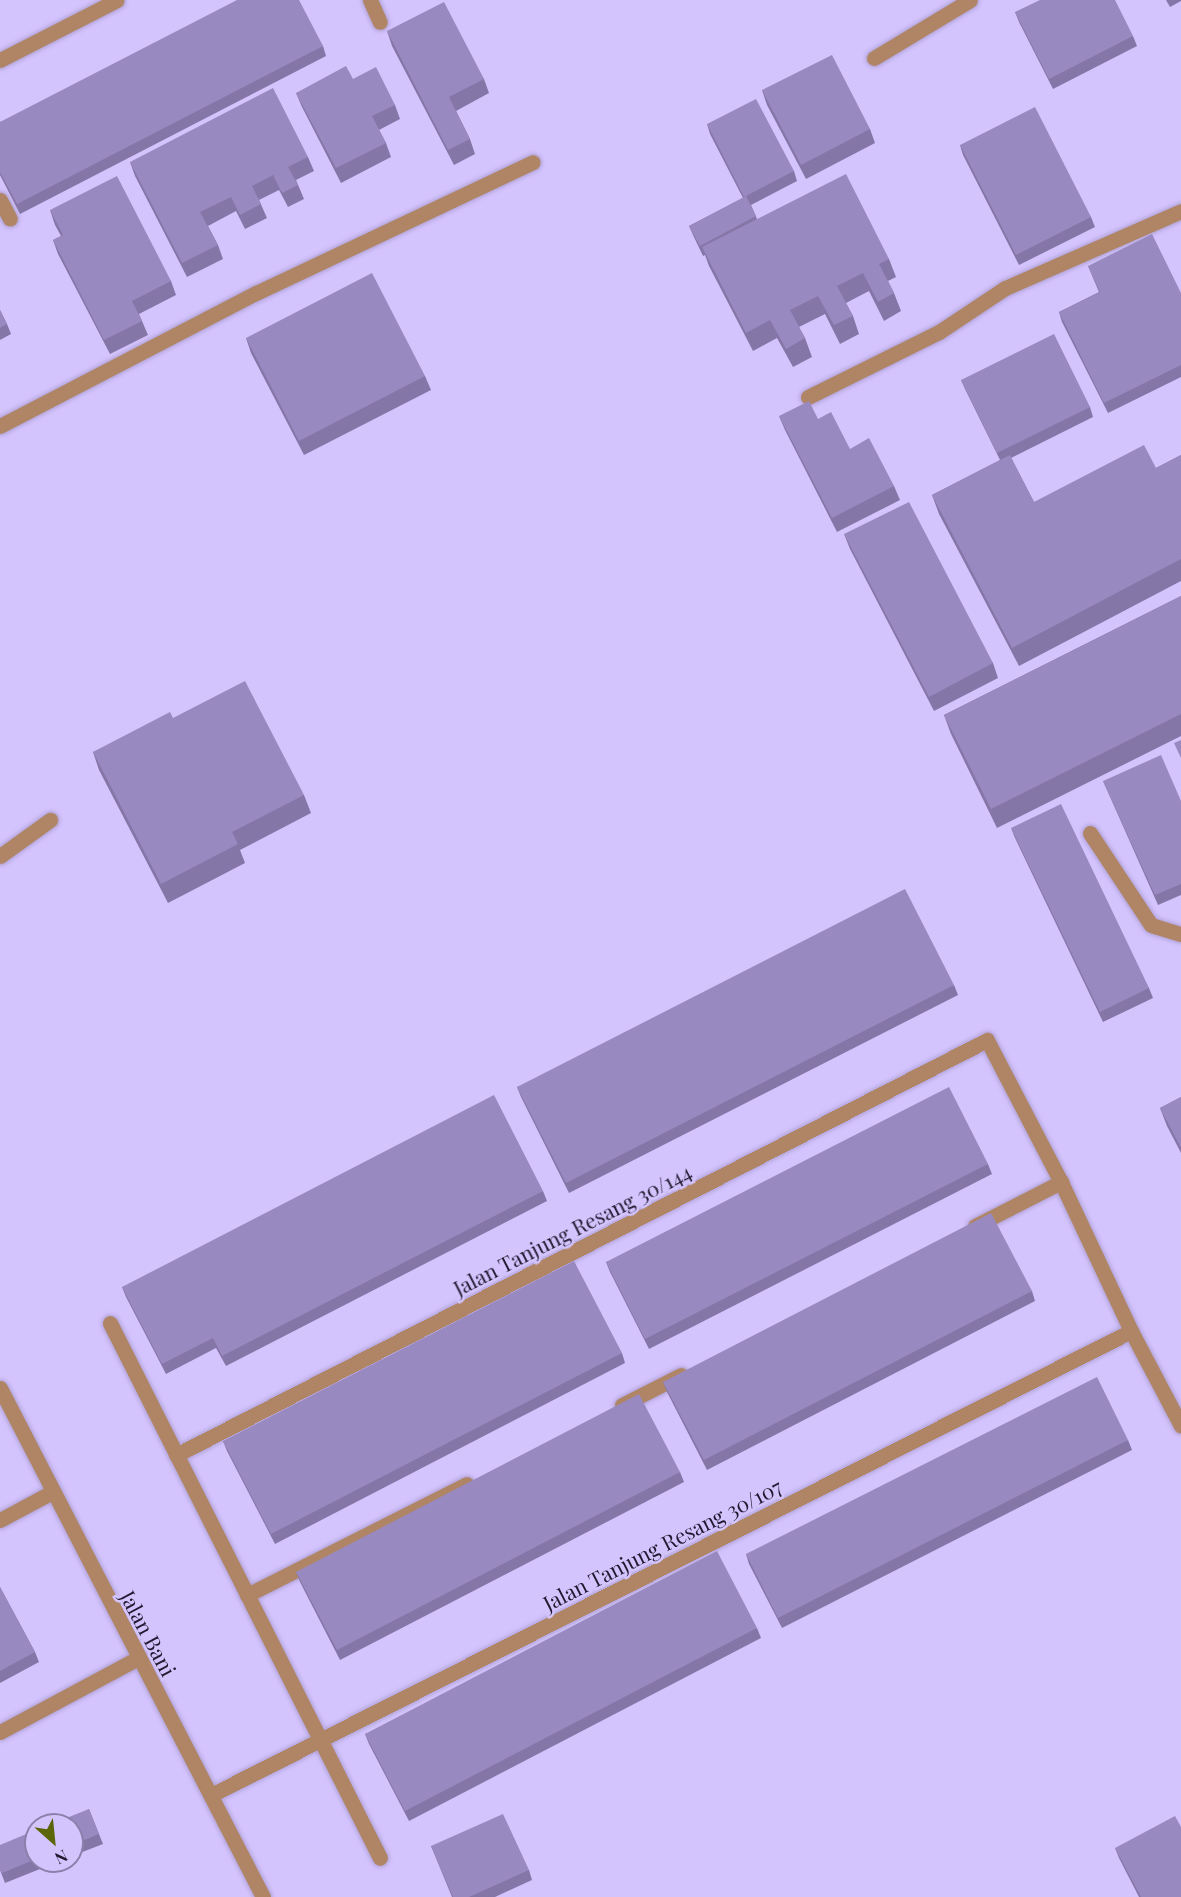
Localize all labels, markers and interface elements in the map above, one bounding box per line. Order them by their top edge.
street label: Jalan Tanjung Resang 30/144 [448,1158,696,1300]
street label: Jalan Tanjung Resang 30/107 [538,1473,786,1615]
street label: Jalan Bani [116,1586,182,1680]
north arrow [24,1813,84,1873]
text: N [52,1846,71,1870]

